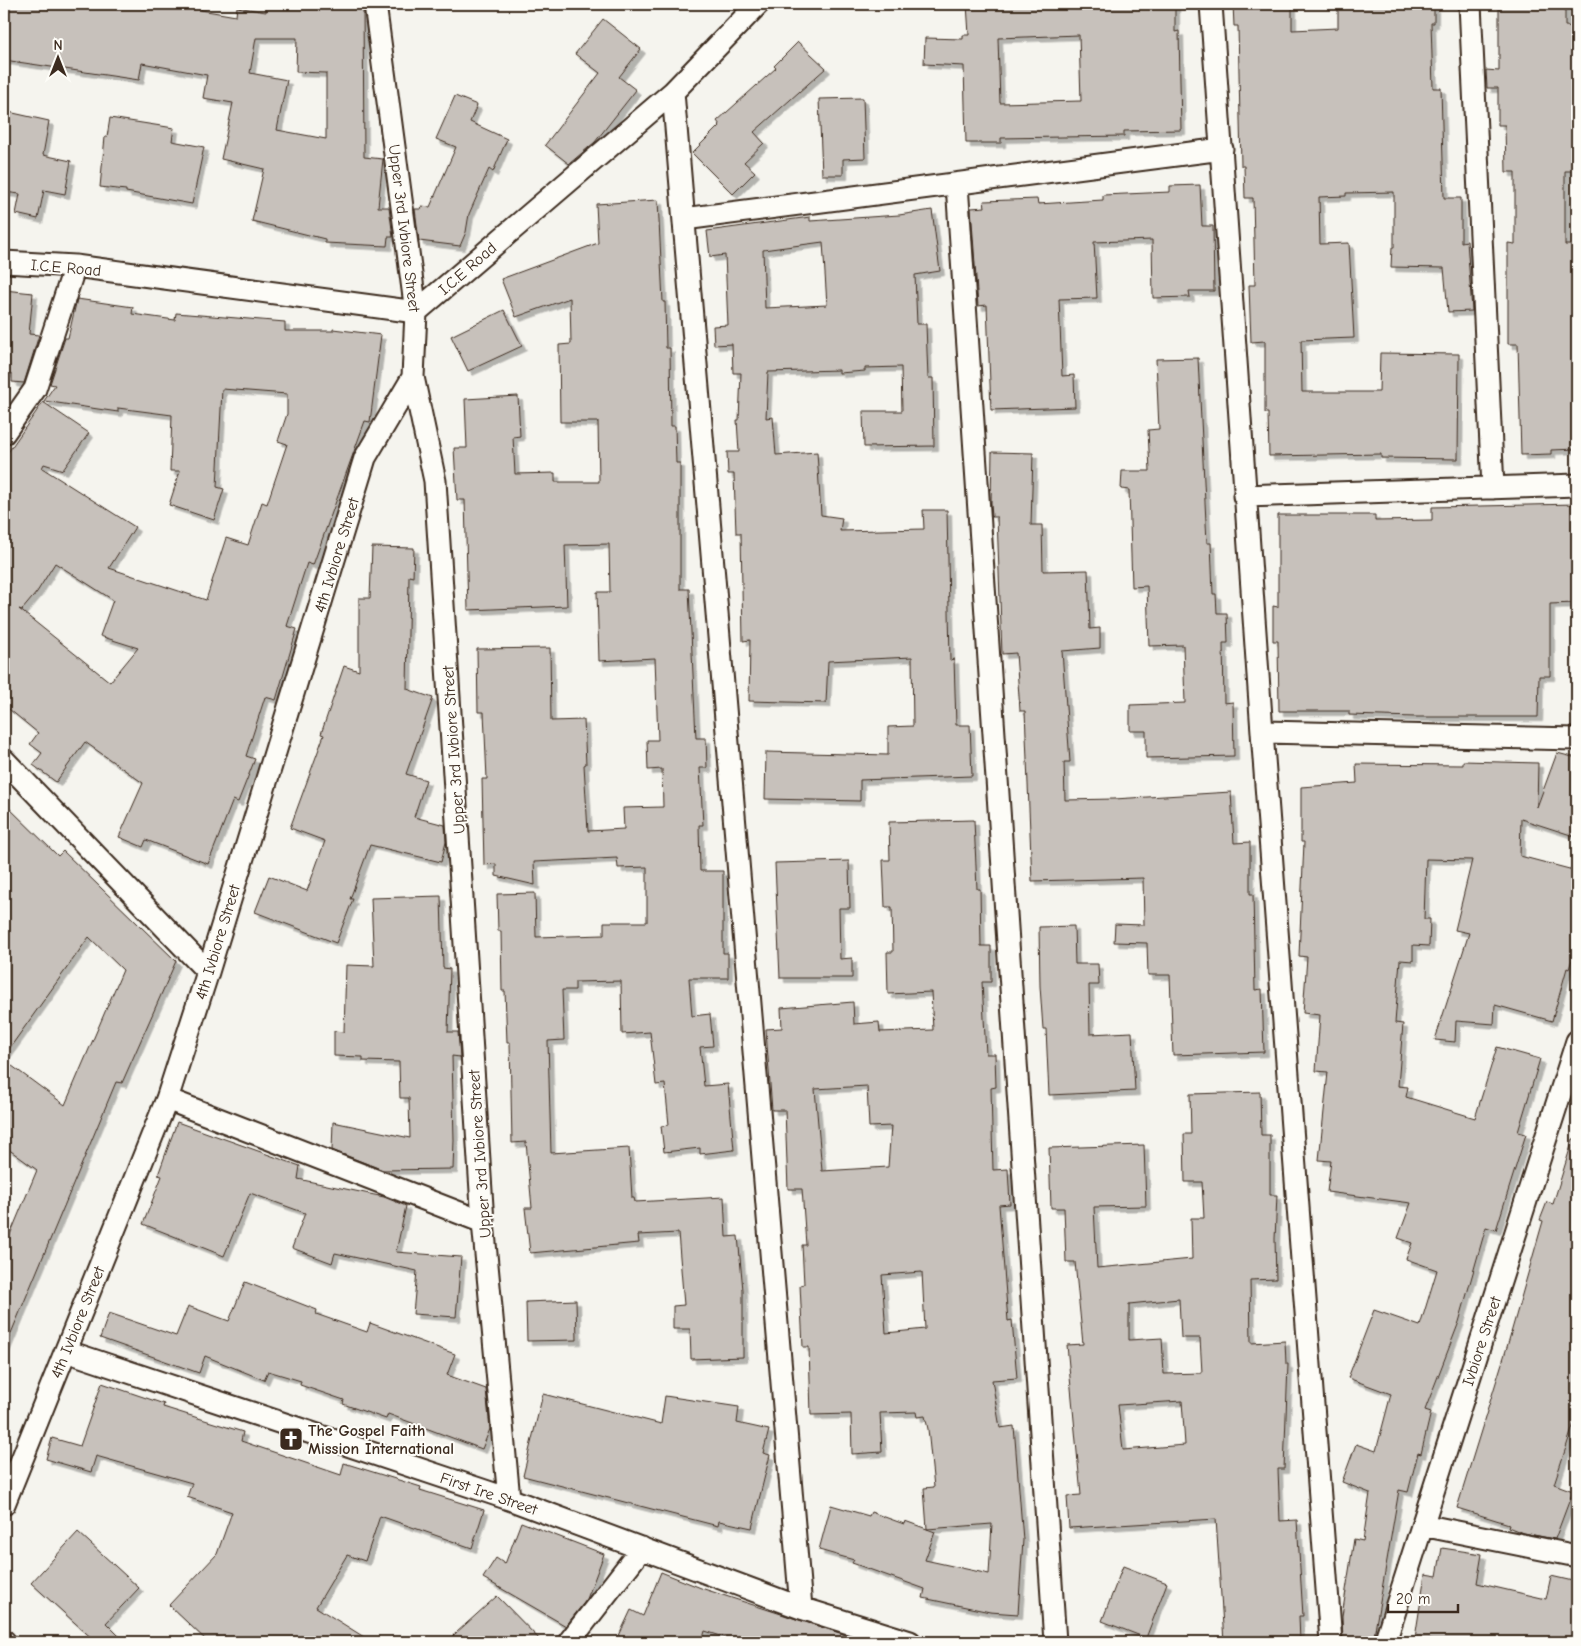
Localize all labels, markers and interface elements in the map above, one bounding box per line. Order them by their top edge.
north arrow [32,32,82,82]
text: N [53,37,63,54]
street label: Upper 3rd Ivbiore Street [385,143,423,313]
street label: I.C.E Road [435,239,500,299]
street label: I.C.E Road [30,256,102,280]
street label: 4th Ivbiore Street [311,495,363,615]
street label: Upper 3rd Ivbiore Street [439,665,469,835]
street label: 4th Ivbiore Street [192,882,244,1002]
street label: Upper 3rd Ivbiore Street [465,1069,495,1239]
street label: 4th Ivbiore Street [47,1263,109,1381]
street label: Ivbiore Street [1459,1294,1505,1388]
place label: The Gospel Faith Mission International [308,1422,454,1458]
church icon: The Gospel Faith Mission International [278,1426,304,1452]
street label: First Ire Street [438,1469,540,1519]
scale bar [1388,1581,1458,1613]
text: 20 m [1396,1590,1430,1608]

